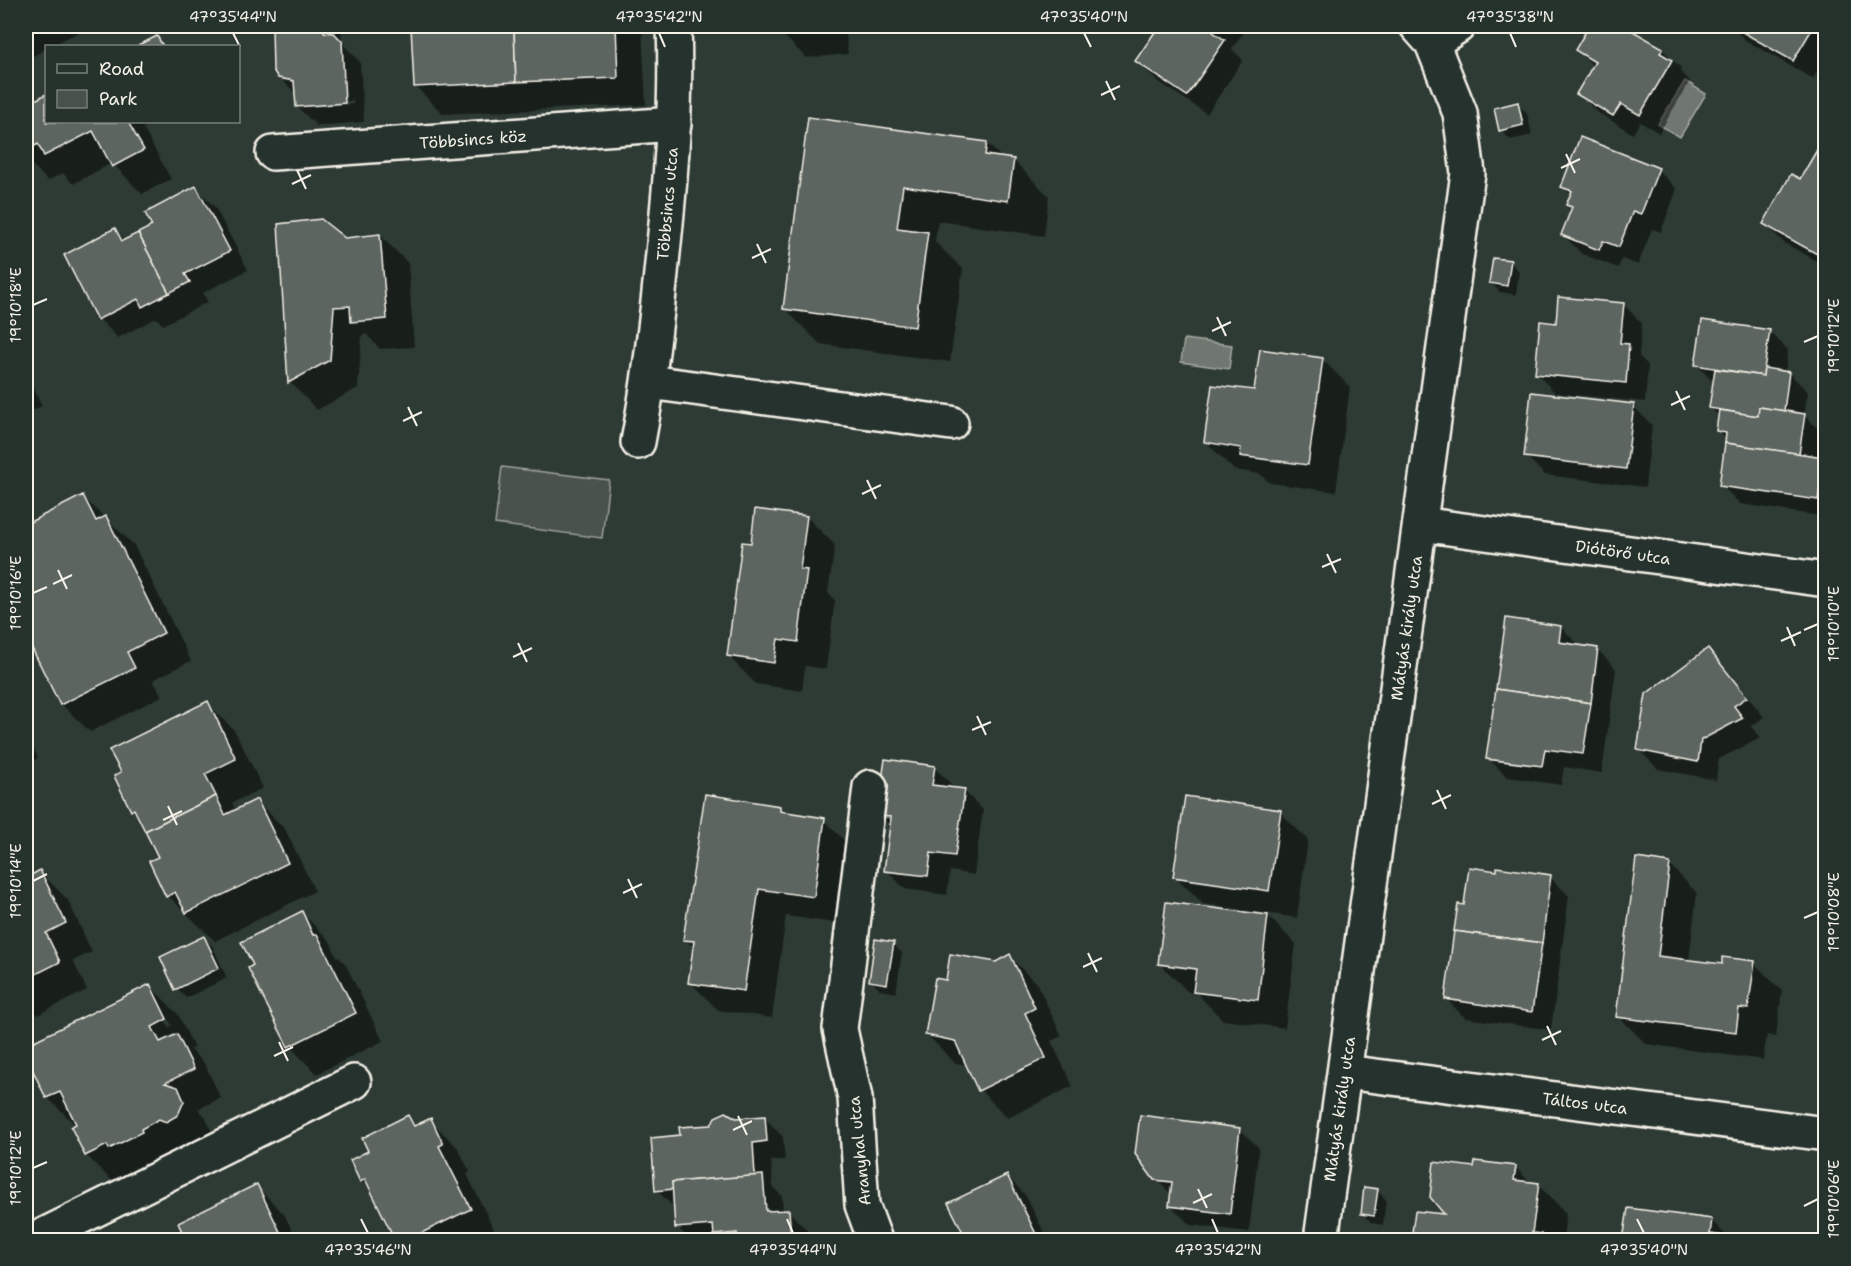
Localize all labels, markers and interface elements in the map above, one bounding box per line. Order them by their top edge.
text: 47°35'44"N [189,7,277,27]
text: 47°35'42"N [615,7,703,27]
text: 47°35'40"N [1040,7,1128,27]
text: 47°35'38"N [1466,7,1554,27]
legend [45,45,240,123]
text: Road [99,57,144,81]
text: Park [99,87,138,111]
street label: Többsincs köz [419,125,527,154]
street label: Többsincs utca [652,146,683,262]
text: 19°10'18"E [6,267,26,343]
text: 19°10'12"E [1824,298,1844,374]
street label: Diótörő utca [1574,535,1672,570]
street label: Mátyás király utca [1386,554,1427,702]
text: 19°10'16"E [6,556,26,630]
text: 19°10'10"E [1824,586,1844,662]
text: 19°10'14"E [6,843,26,919]
text: 19°10'08"E [1824,872,1844,952]
street label: Mátyás király utca [1319,1035,1360,1183]
street label: Táltos utca [1541,1088,1629,1119]
street label: Aranyhal utca [843,1095,876,1207]
text: 19°10'12"E [6,1130,26,1206]
text: 19°10'06"E [1824,1160,1844,1238]
text: 47°35'46"N [324,1240,412,1260]
text: 47°35'44"N [749,1240,837,1260]
text: 47°35'42"N [1174,1240,1262,1260]
text: 47°35'40"N [1600,1240,1688,1260]

